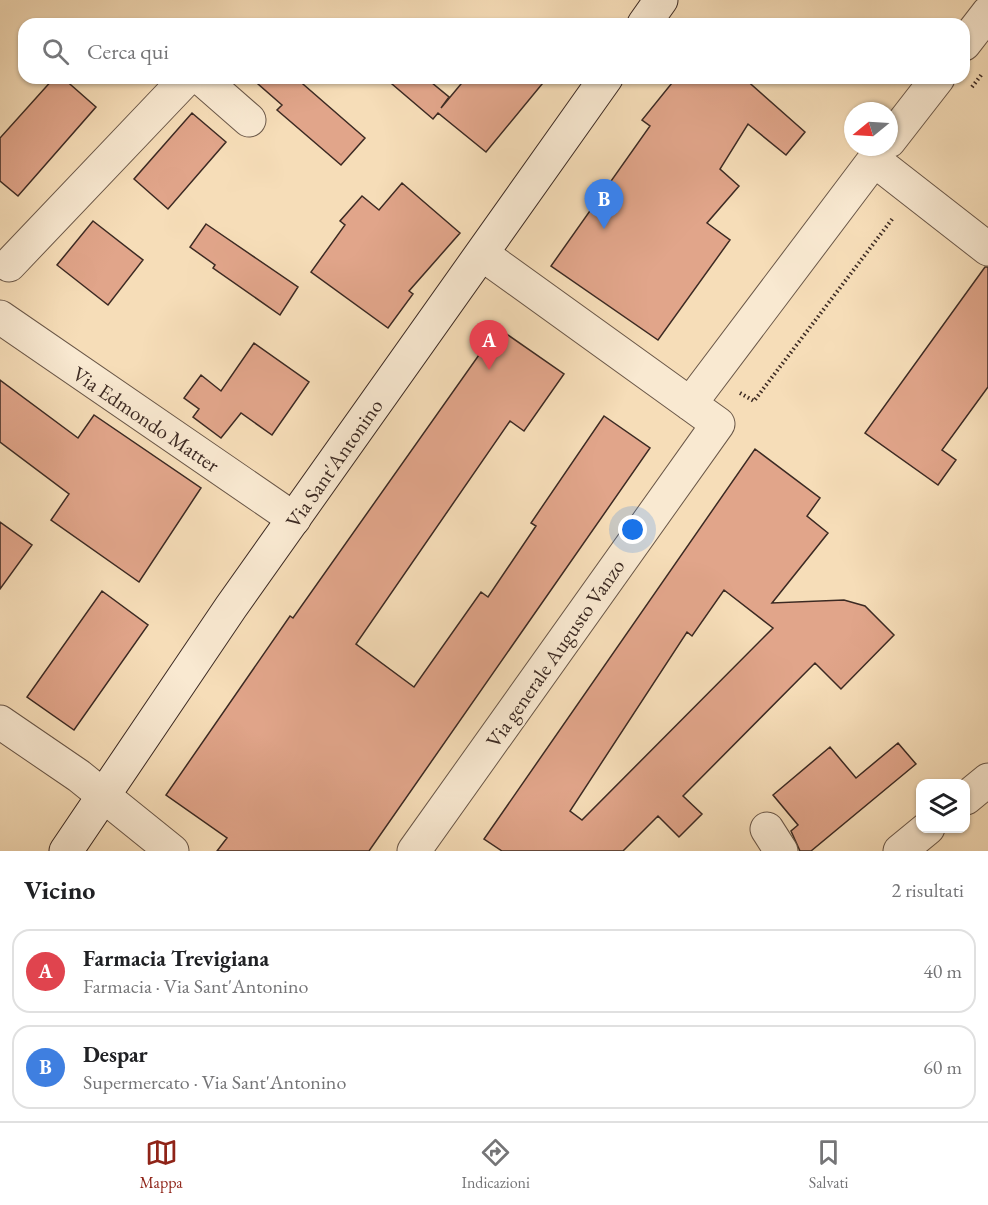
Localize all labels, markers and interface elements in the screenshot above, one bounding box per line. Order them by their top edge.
search box [18,18,970,84]
icon: search [39,35,72,68]
text: Cerca qui [87,37,169,66]
north arrow [844,102,898,156]
pin: B [584,180,624,229]
pin: A [470,320,508,370]
street label: Via Edmondo Matter [67,360,225,478]
street label: Via Sant'Antonino [279,393,389,533]
your location [618,515,647,544]
street label: Via generale Augusto Vanzo [480,553,630,753]
map controls [916,779,970,833]
button: layers [916,779,970,833]
text: Vicino [24,873,95,907]
text: 2 risultati [892,877,964,903]
text: Farmacia Trevigiana [83,944,269,973]
text: A [38,958,53,984]
text: 40 m [923,958,962,984]
text: Farmacia · Via Sant'Antonino [83,973,308,999]
text: Despar [83,1040,148,1069]
text: B [39,1054,52,1080]
text: 60 m [923,1054,962,1080]
text: Supermercato · Via Sant'Antonino [83,1069,346,1095]
tab: Mappa [139,1136,183,1193]
tab: Indicazioni [461,1136,530,1193]
tab: Salvati [809,1136,849,1193]

